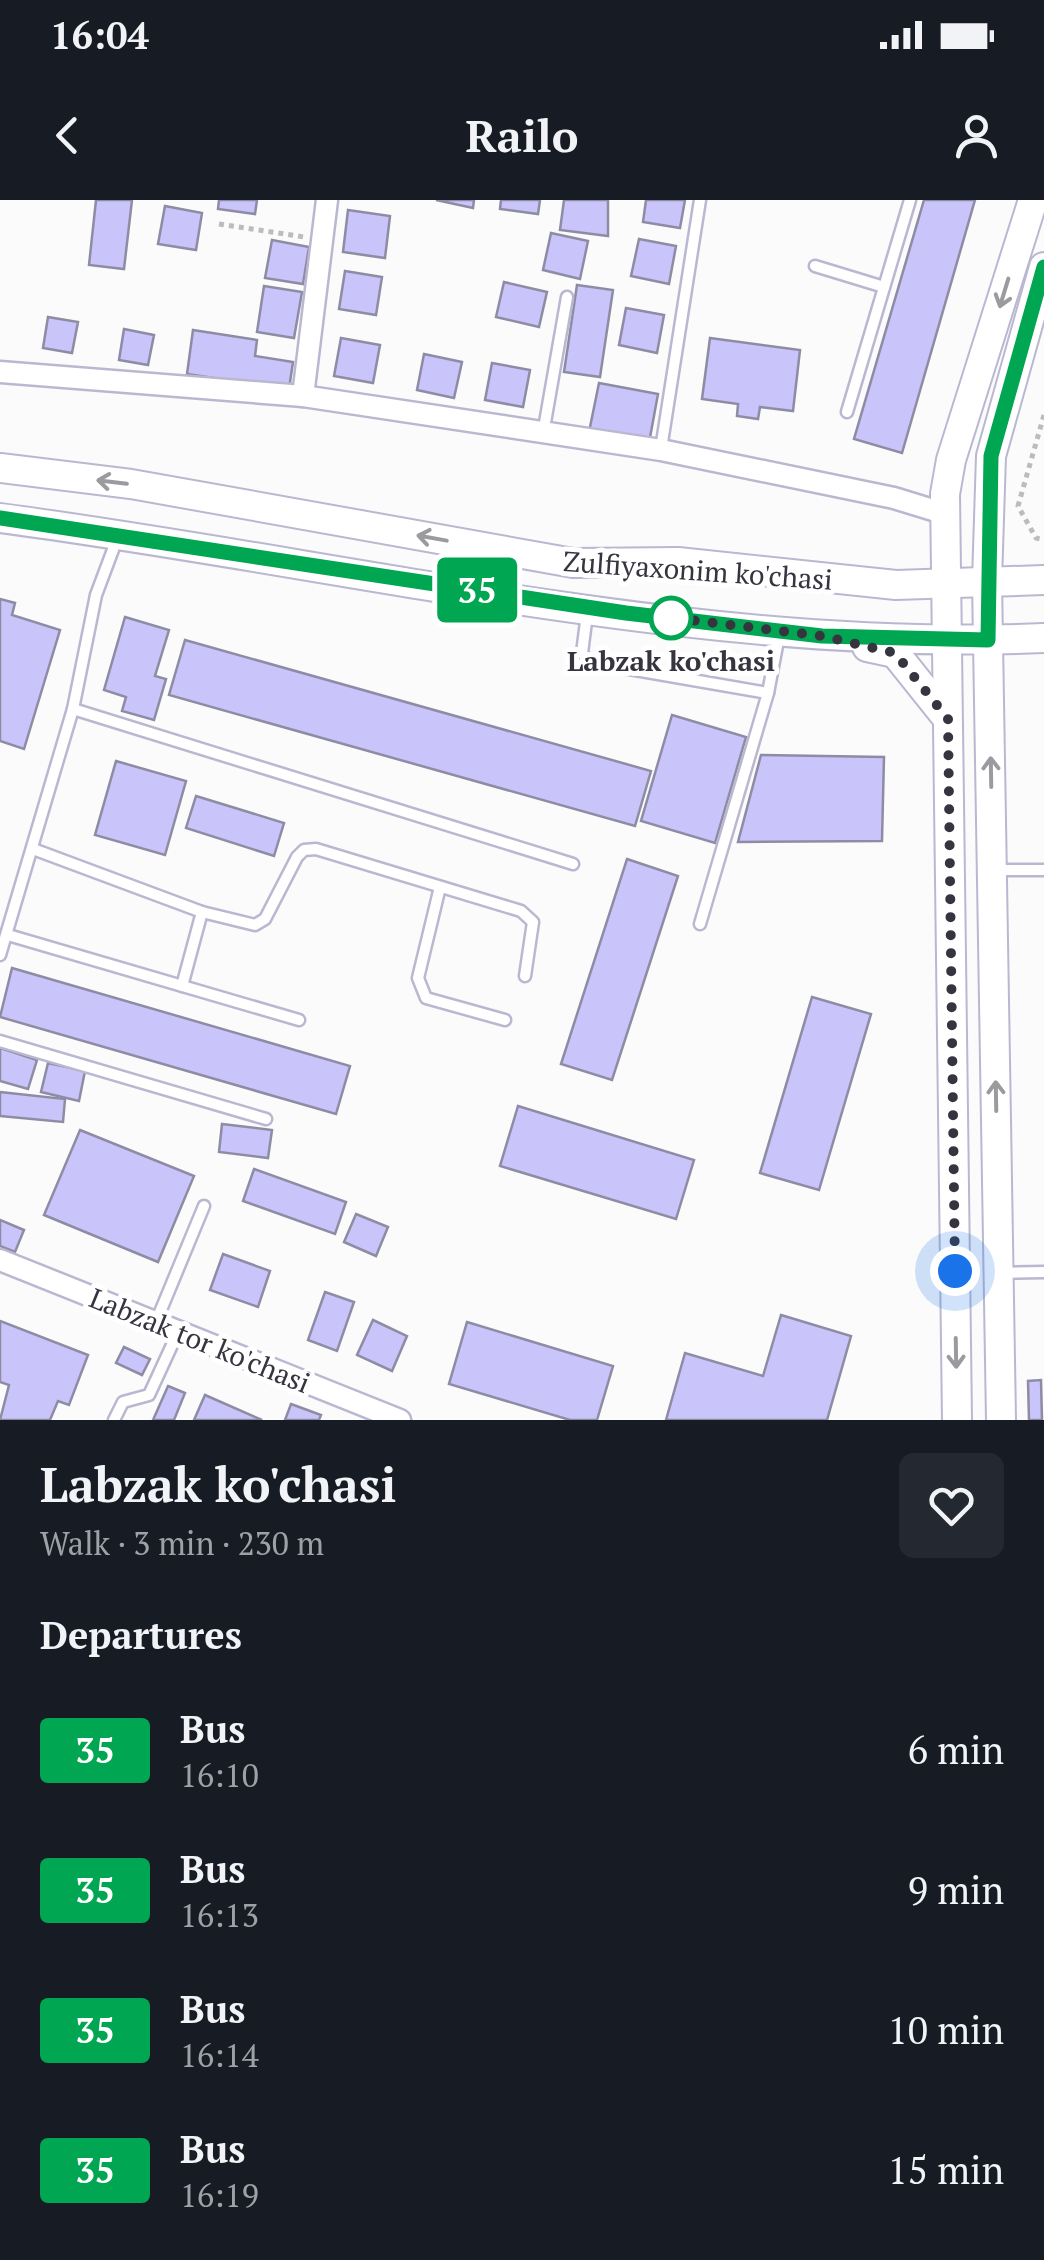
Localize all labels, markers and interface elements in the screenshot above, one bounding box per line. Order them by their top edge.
text: 16:04 [50,10,149,60]
text: Railo [465,105,579,165]
icon: back [40,108,95,163]
icon: person [949,108,1004,163]
one-way arrow [994,277,1012,308]
one-way arrow [96,472,129,491]
one-way arrow [416,528,449,547]
street label: Zulfiyaxonim ko'chasi [562,542,834,598]
line badge: 35 [432,558,522,622]
text: 35 [457,567,497,613]
marker: Labzak ko'chasi [650,597,692,639]
place label: Labzak ko'chasi [567,642,775,679]
one-way arrow [981,756,1000,788]
one-way arrow [986,1081,1005,1113]
your location [930,1246,980,1296]
street label: Labzak tor ko'chasi [84,1279,316,1401]
one-way arrow [946,1336,966,1369]
text: Labzak ko'chasi [40,1452,396,1516]
button: heart [899,1453,1004,1558]
text: Walk · 3 min · 230 m [40,1522,324,1564]
text: Departures [40,1610,242,1660]
text: Bus [180,1704,245,1754]
text: 6 min [908,1725,1004,1775]
text: 35 [75,1727,115,1773]
text: 16:10 [180,1754,259,1796]
text: Bus [180,1844,245,1894]
text: 9 min [908,1865,1004,1915]
text: 35 [75,1867,115,1913]
text: 16:13 [180,1894,259,1936]
text: Bus [180,1984,245,2034]
text: 10 min [887,2005,1004,2055]
text: 35 [75,2007,115,2053]
text: 16:14 [180,2034,259,2076]
text: Bus [180,2124,245,2174]
text: 15 min [887,2145,1004,2195]
text: 35 [75,2147,115,2193]
text: 16:19 [180,2174,259,2216]

